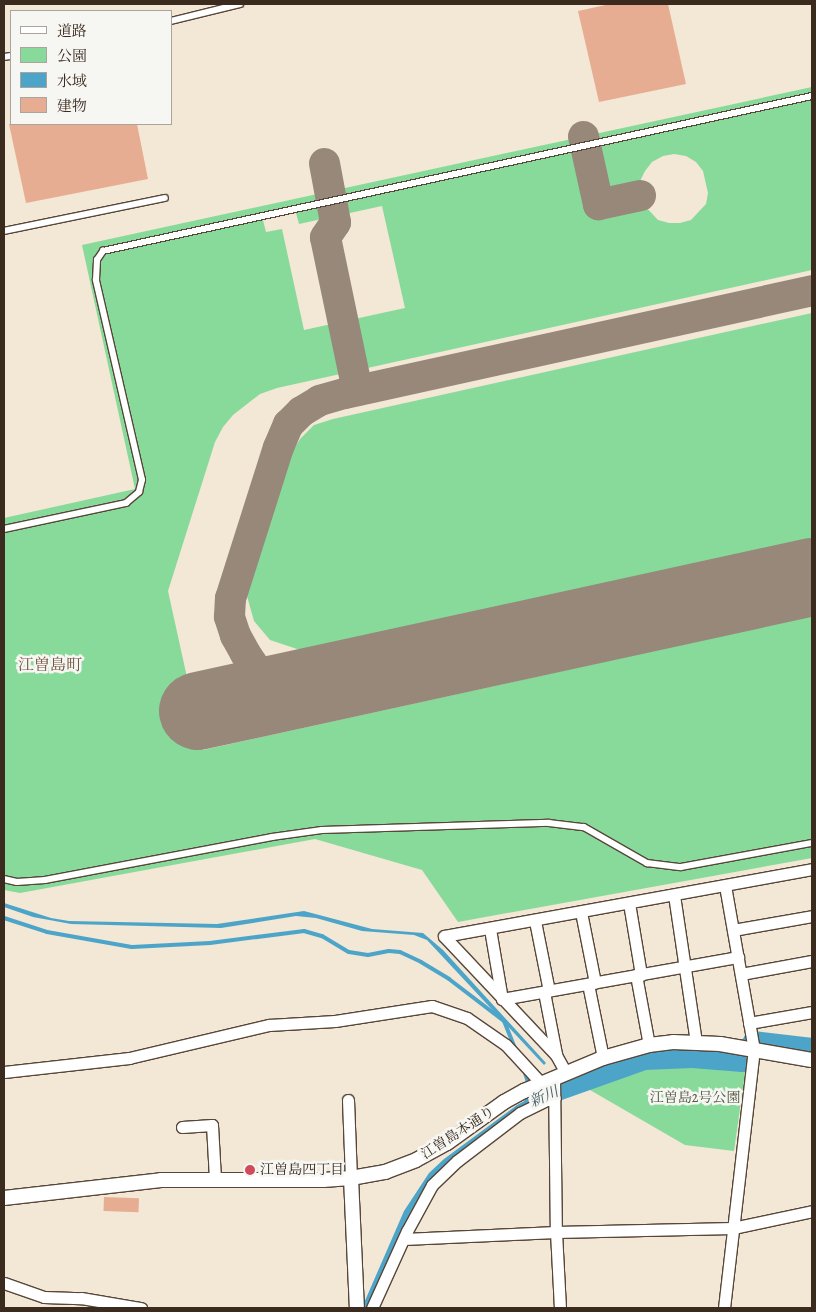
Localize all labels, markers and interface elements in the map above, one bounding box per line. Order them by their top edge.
legend [10,10,172,125]
text: 道路 [57,21,87,41]
text: 公園 [57,46,87,66]
text: 水域 [57,71,87,91]
text: 建物 [57,96,87,116]
district label: 江曽島町 [18,655,82,675]
water label: 新川 [527,1083,561,1111]
park label: 江曽島2号公園 [650,1090,740,1106]
street label: 江曽島本通り [418,1103,498,1163]
place label: 江曽島四丁目 [260,1162,344,1178]
marker: 江曽島四丁目 [244,1164,256,1176]

